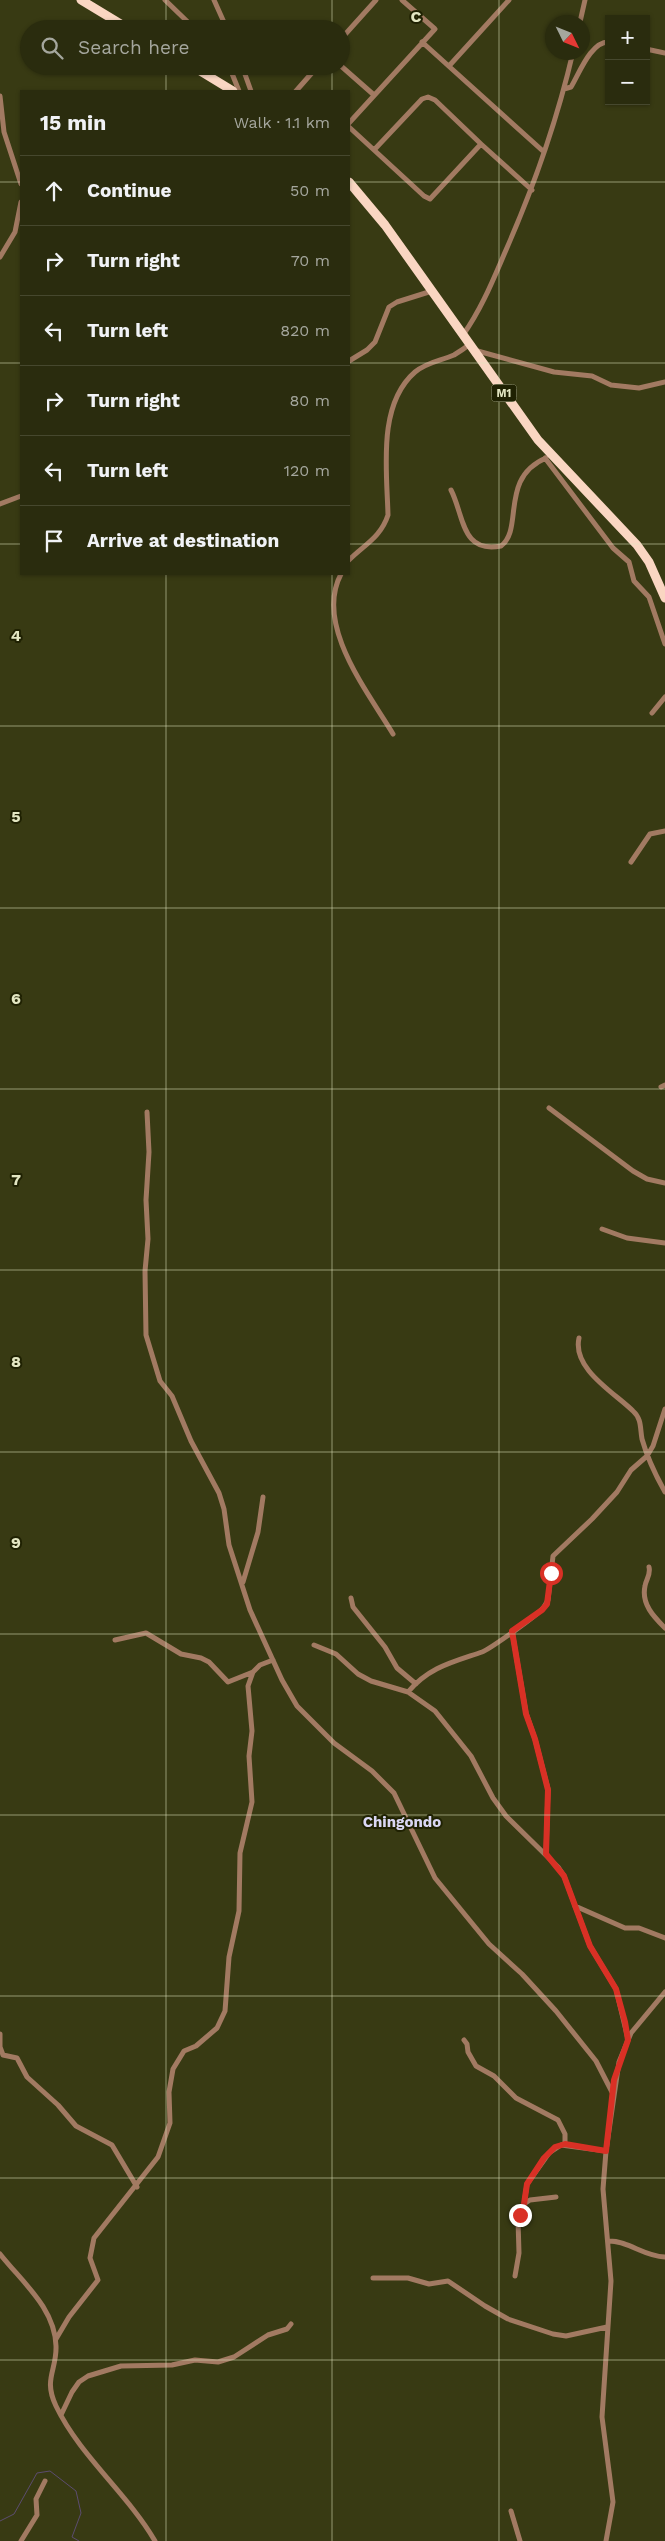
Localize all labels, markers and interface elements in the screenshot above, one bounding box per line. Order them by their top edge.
text: C [411,7,422,26]
north arrow [545,15,590,60]
map controls [605,15,650,105]
button: + [605,15,650,60]
search box [20,20,350,75]
icon: search [38,34,66,62]
text: Search here [78,36,189,59]
button: − [605,60,650,105]
text: 15 min [40,110,106,135]
text: Walk · 1.1 km [234,113,330,132]
icon: ahead [40,177,68,205]
text: Continue [87,179,171,202]
text: 50 m [290,181,330,200]
icon: right [40,247,68,275]
text: Turn right [87,249,180,272]
text: 70 m [291,251,330,270]
icon: left [40,317,68,345]
text: Turn left [87,319,168,342]
text: 820 m [280,321,330,340]
road number: M1 [492,384,516,402]
icon: right [40,387,68,415]
text: Turn right [87,389,180,412]
text: 80 m [289,391,330,410]
icon: left [40,457,68,485]
text: Turn left [87,459,168,482]
text: 120 m [284,461,330,480]
icon: arrive [40,527,68,555]
text: Arrive at destination [87,529,279,552]
text: 4 [11,626,21,645]
text: 5 [11,807,21,826]
text: 6 [11,989,21,1008]
text: 7 [11,1170,21,1189]
text: 8 [11,1352,21,1371]
text: 9 [11,1533,21,1552]
route start [540,1562,563,1585]
district label: Chingondo [363,1813,441,1831]
route end [509,2204,532,2227]

